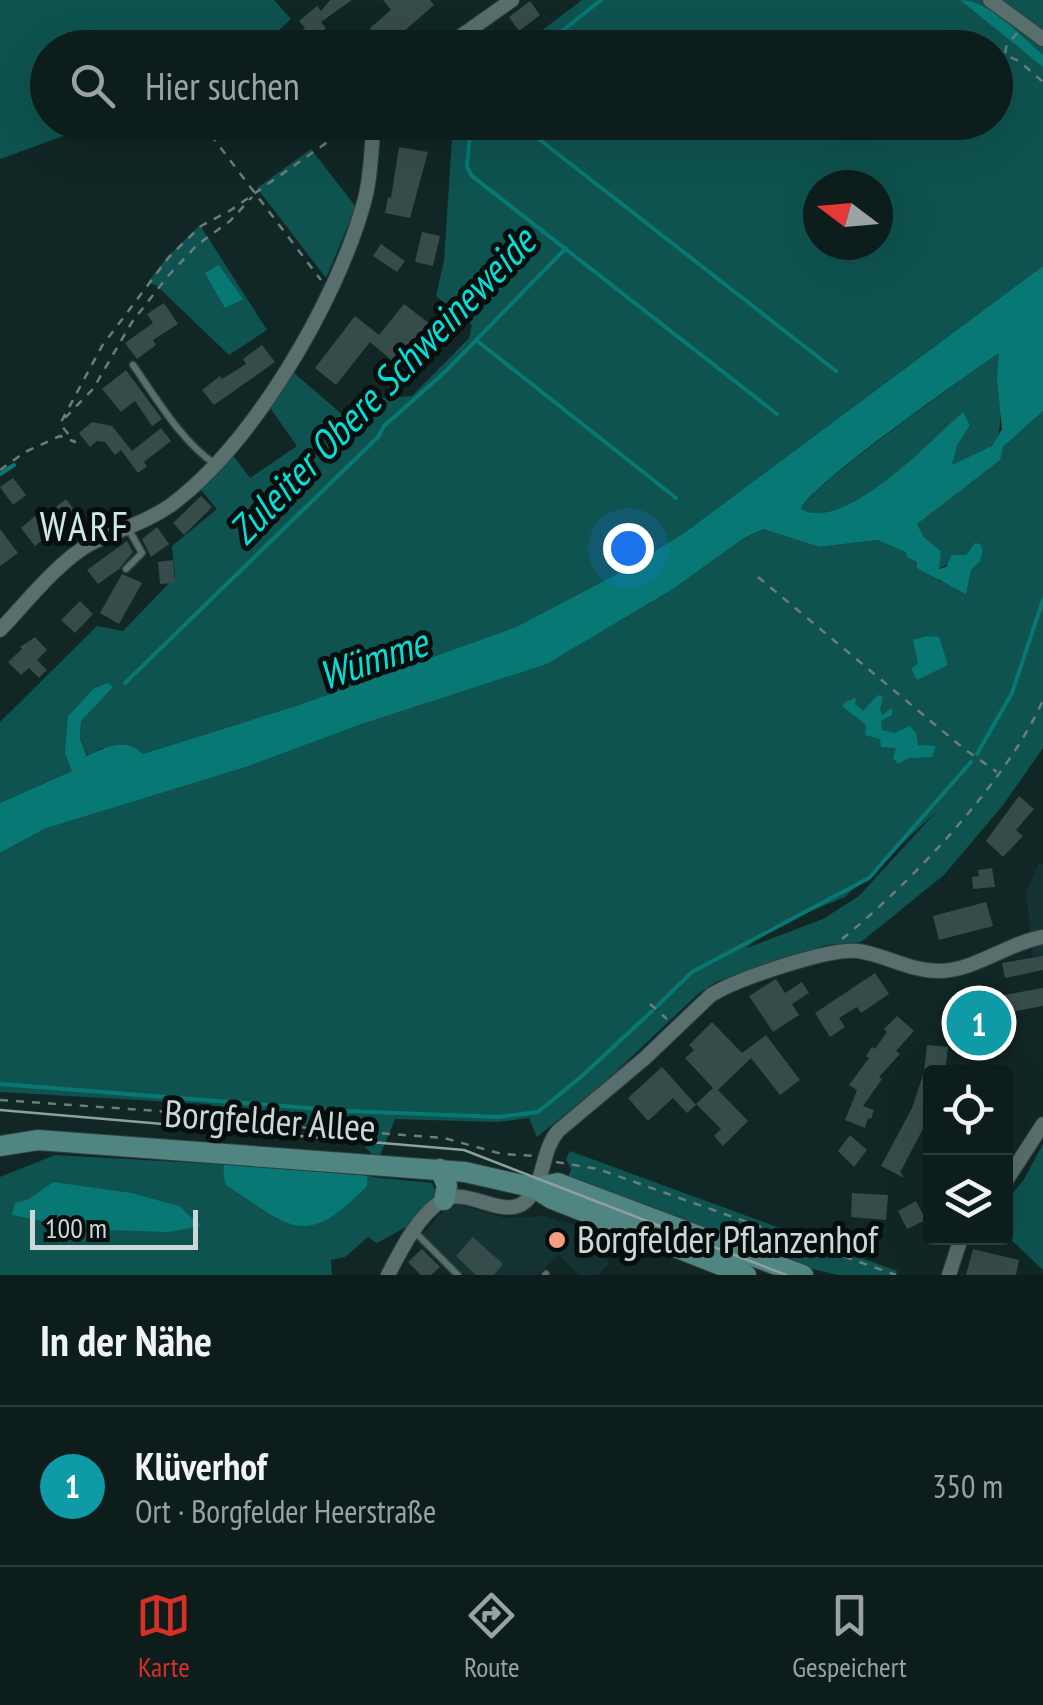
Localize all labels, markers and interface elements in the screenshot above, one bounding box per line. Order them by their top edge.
search box [30,30,1013,140]
icon: search [65,58,120,113]
text: Hier suchen [145,61,300,110]
north arrow [803,170,893,260]
water label: Zuleiter Obere Schweineweide [216,214,548,555]
district label: WARF [40,500,130,552]
your location [603,523,654,574]
water label: Wümme [311,614,436,701]
pin: 1 [946,986,1012,1060]
map controls [923,1065,1013,1245]
button: locate [923,1065,1013,1155]
street label: Borgfelder Allee [163,1088,377,1151]
button: layers [923,1155,1013,1245]
scale bar [30,1205,198,1250]
text: 100 m [45,1209,107,1246]
place label: Borgfelder Pflanzenhof [577,1214,879,1263]
marker: Borgfelder Pflanzenhof [546,1229,568,1251]
text: In der Nähe [40,1313,212,1368]
text: Klüverhof [135,1441,267,1490]
text: 1 [65,1465,80,1507]
text: 350 m [932,1465,1003,1507]
text: Ort · Borgfelder Heerstraße [135,1490,436,1532]
tab: Karte [136,1588,191,1685]
tab: Route [464,1588,520,1685]
tab: Gespeichert [792,1588,907,1685]

